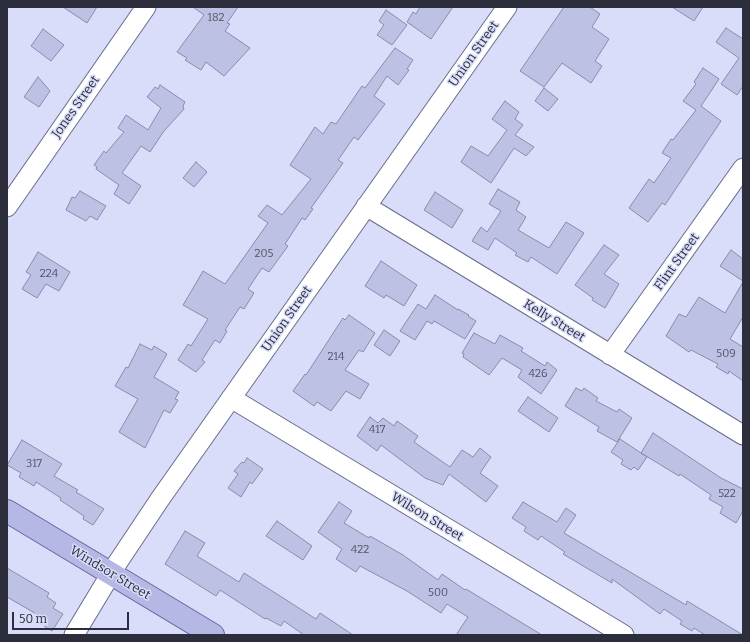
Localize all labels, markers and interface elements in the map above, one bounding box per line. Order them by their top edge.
house number: 182 [207,11,225,25]
street label: Union Street [446,18,502,90]
street label: Jones Street [49,73,103,141]
street label: Flint Street [651,230,703,294]
house number: 205 [255,247,273,261]
house number: 224 [40,267,58,281]
street label: Union Street [259,283,315,355]
street label: Kelly Street [520,296,588,346]
house number: 509 [716,347,736,361]
house number: 214 [328,350,344,364]
house number: 426 [529,367,547,381]
house number: 417 [369,423,385,437]
house number: 317 [26,457,42,471]
house number: 522 [718,487,736,501]
street label: Wilson Street [388,489,466,545]
street label: Windsor Street [67,543,153,603]
house number: 422 [351,543,369,557]
house number: 500 [428,586,448,600]
scale bar [14,604,131,630]
text: 50 m [19,612,47,626]

